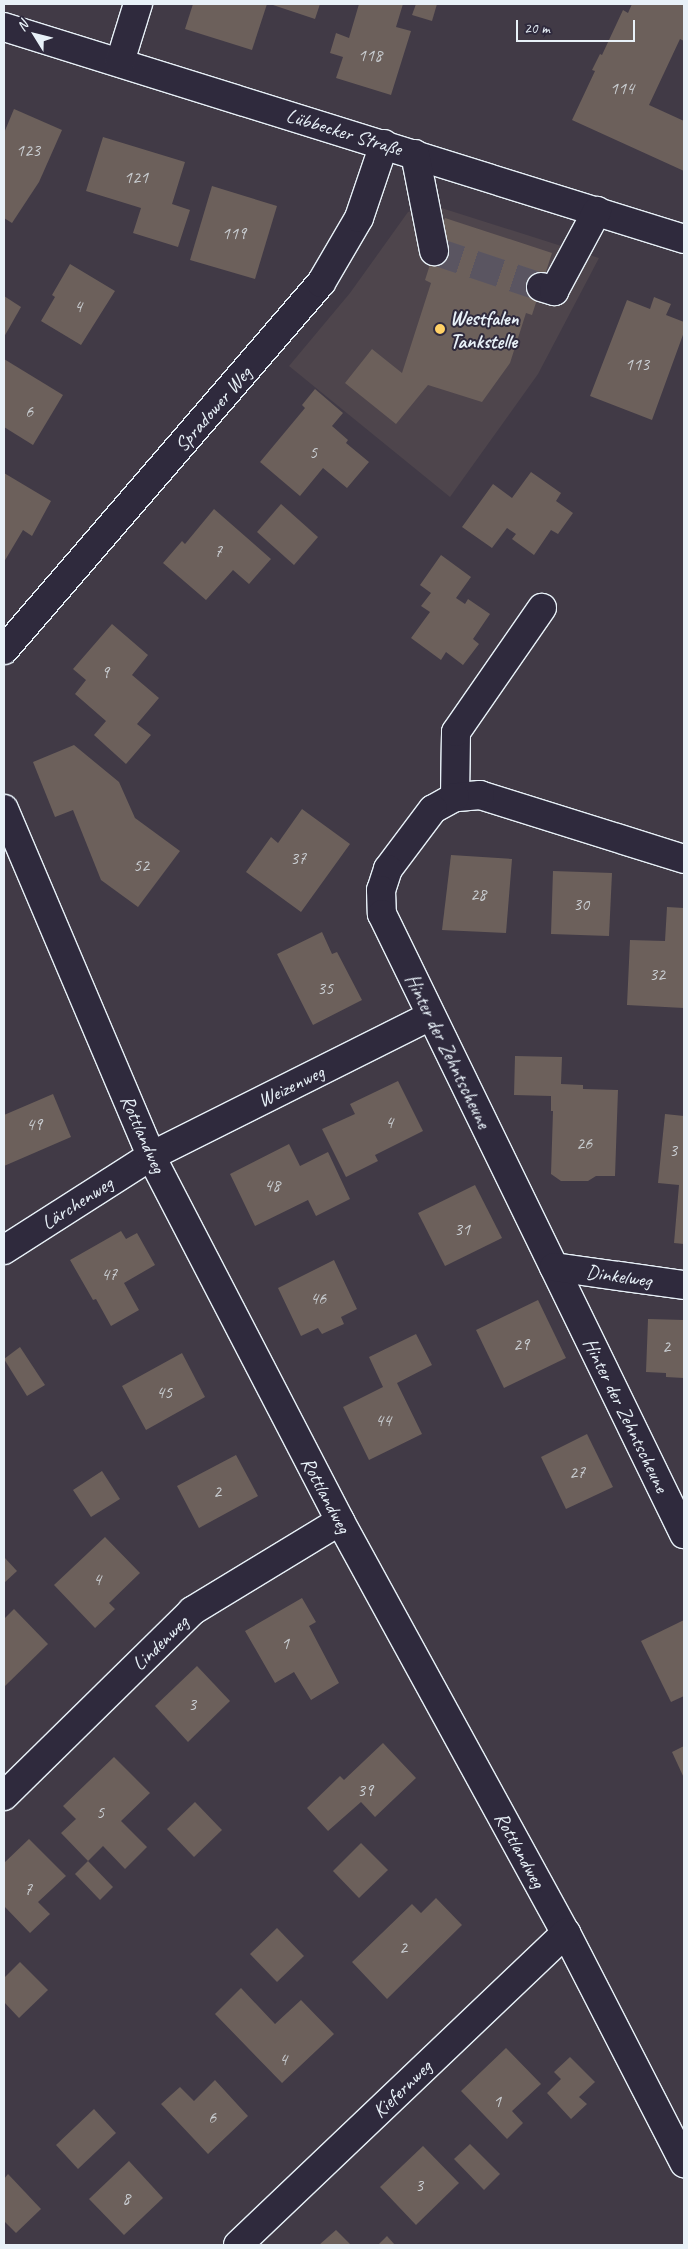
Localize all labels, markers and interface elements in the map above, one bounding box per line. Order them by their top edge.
north arrow [10,10,60,60]
scale bar [518,10,637,42]
text: N [13,17,32,34]
text: 20 m [524,19,550,38]
house number: 118 [358,44,382,66]
house number: 114 [610,77,634,99]
street label: Lübbecker Straße [283,103,405,161]
house number: 123 [16,139,40,161]
house number: 121 [124,166,148,188]
house number: 119 [222,222,246,244]
house number: 4 [74,295,82,317]
place label: Westfalen Tankstelle [450,306,519,353]
marker: Westfalen Tankstelle [434,323,446,335]
house number: 113 [625,353,649,375]
street label: Spradower Weg [169,361,257,457]
house number: 6 [25,400,33,422]
house number: 5 [309,441,317,463]
house number: 7 [214,540,222,562]
house number: 9 [101,661,109,683]
house number: 37 [290,847,306,869]
house number: 52 [133,854,149,876]
house number: 28 [470,883,486,905]
house number: 30 [573,893,589,915]
house number: 32 [649,963,665,985]
street label: Hinter der Zehntscheune [400,970,496,1132]
house number: 35 [317,977,333,999]
street label: Weizenweg [254,1060,328,1112]
street label: Rottlandweg [115,1091,171,1177]
house number: 4 [385,1111,393,1133]
house number: 49 [26,1113,42,1135]
house number: 26 [576,1132,592,1154]
house number: 3 [669,1139,677,1161]
street label: Lärchenweg [37,1171,117,1235]
house number: 48 [264,1174,280,1196]
house number: 31 [454,1218,470,1240]
street label: Dinkelweg [585,1260,653,1292]
house number: 47 [101,1263,117,1285]
house number: 46 [310,1287,326,1309]
house number: 29 [513,1333,529,1355]
street label: Hinter der Zehntscheune [578,1334,674,1496]
house number: 2 [662,1335,670,1357]
house number: 45 [156,1381,172,1403]
house number: 44 [375,1409,391,1431]
street label: Rottlandweg [296,1453,356,1537]
house number: 27 [569,1461,585,1483]
house number: 2 [213,1480,221,1502]
house number: 4 [93,1568,101,1590]
street label: Lindenweg [127,1610,193,1676]
house number: 1 [281,1632,289,1654]
house number: 3 [188,1693,196,1715]
house number: 39 [357,1779,373,1801]
house number: 5 [96,1801,104,1823]
street label: Rottlandweg [489,1808,551,1892]
house number: 7 [24,1878,32,1900]
house number: 2 [399,1936,407,1958]
house number: 4 [279,2048,287,2070]
street label: Kiefernweg [367,2055,437,2123]
house number: 1 [493,2090,501,2112]
house number: 6 [208,2106,216,2128]
house number: 3 [415,2174,423,2196]
house number: 8 [122,2187,130,2209]

